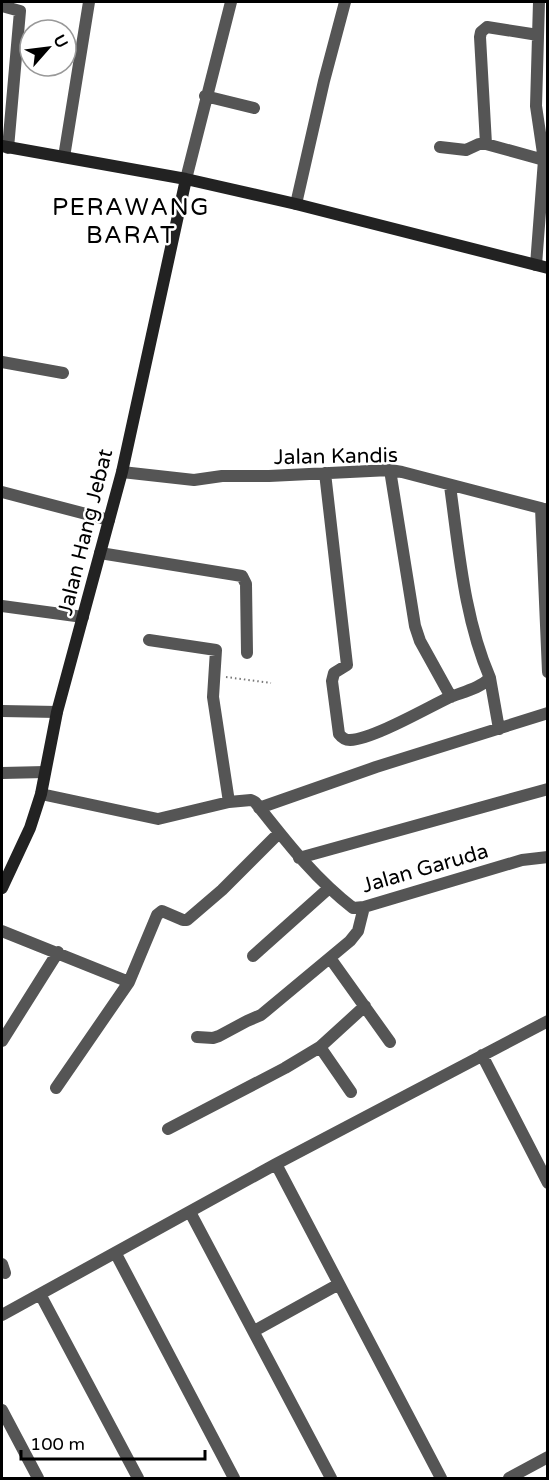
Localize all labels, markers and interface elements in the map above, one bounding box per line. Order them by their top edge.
north arrow [18,18,78,78]
text: U [49,31,72,51]
district label: PERAWANG BARAT [52,193,210,250]
street label: Jalan Kandis [274,443,398,470]
street label: Jalan Hang Jebat [53,446,118,618]
street label: Jalan Garuda [359,838,491,898]
scale bar [21,1423,206,1461]
text: 100 m [30,1433,85,1455]

